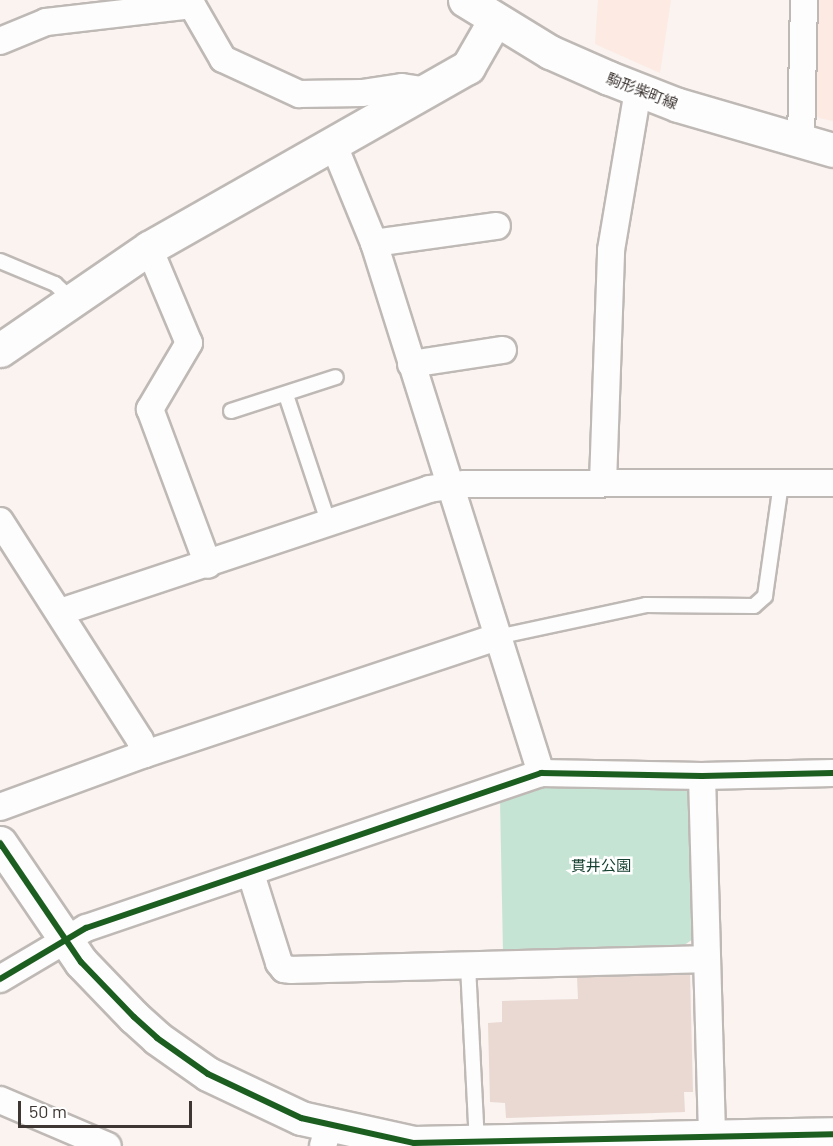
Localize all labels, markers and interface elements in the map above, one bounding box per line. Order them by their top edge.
street label: 駒形柴町線 [604,69,680,113]
park label: 貫井公園 [571,857,631,875]
scale bar [21,1089,195,1127]
text: 50 m [29,1100,67,1122]

